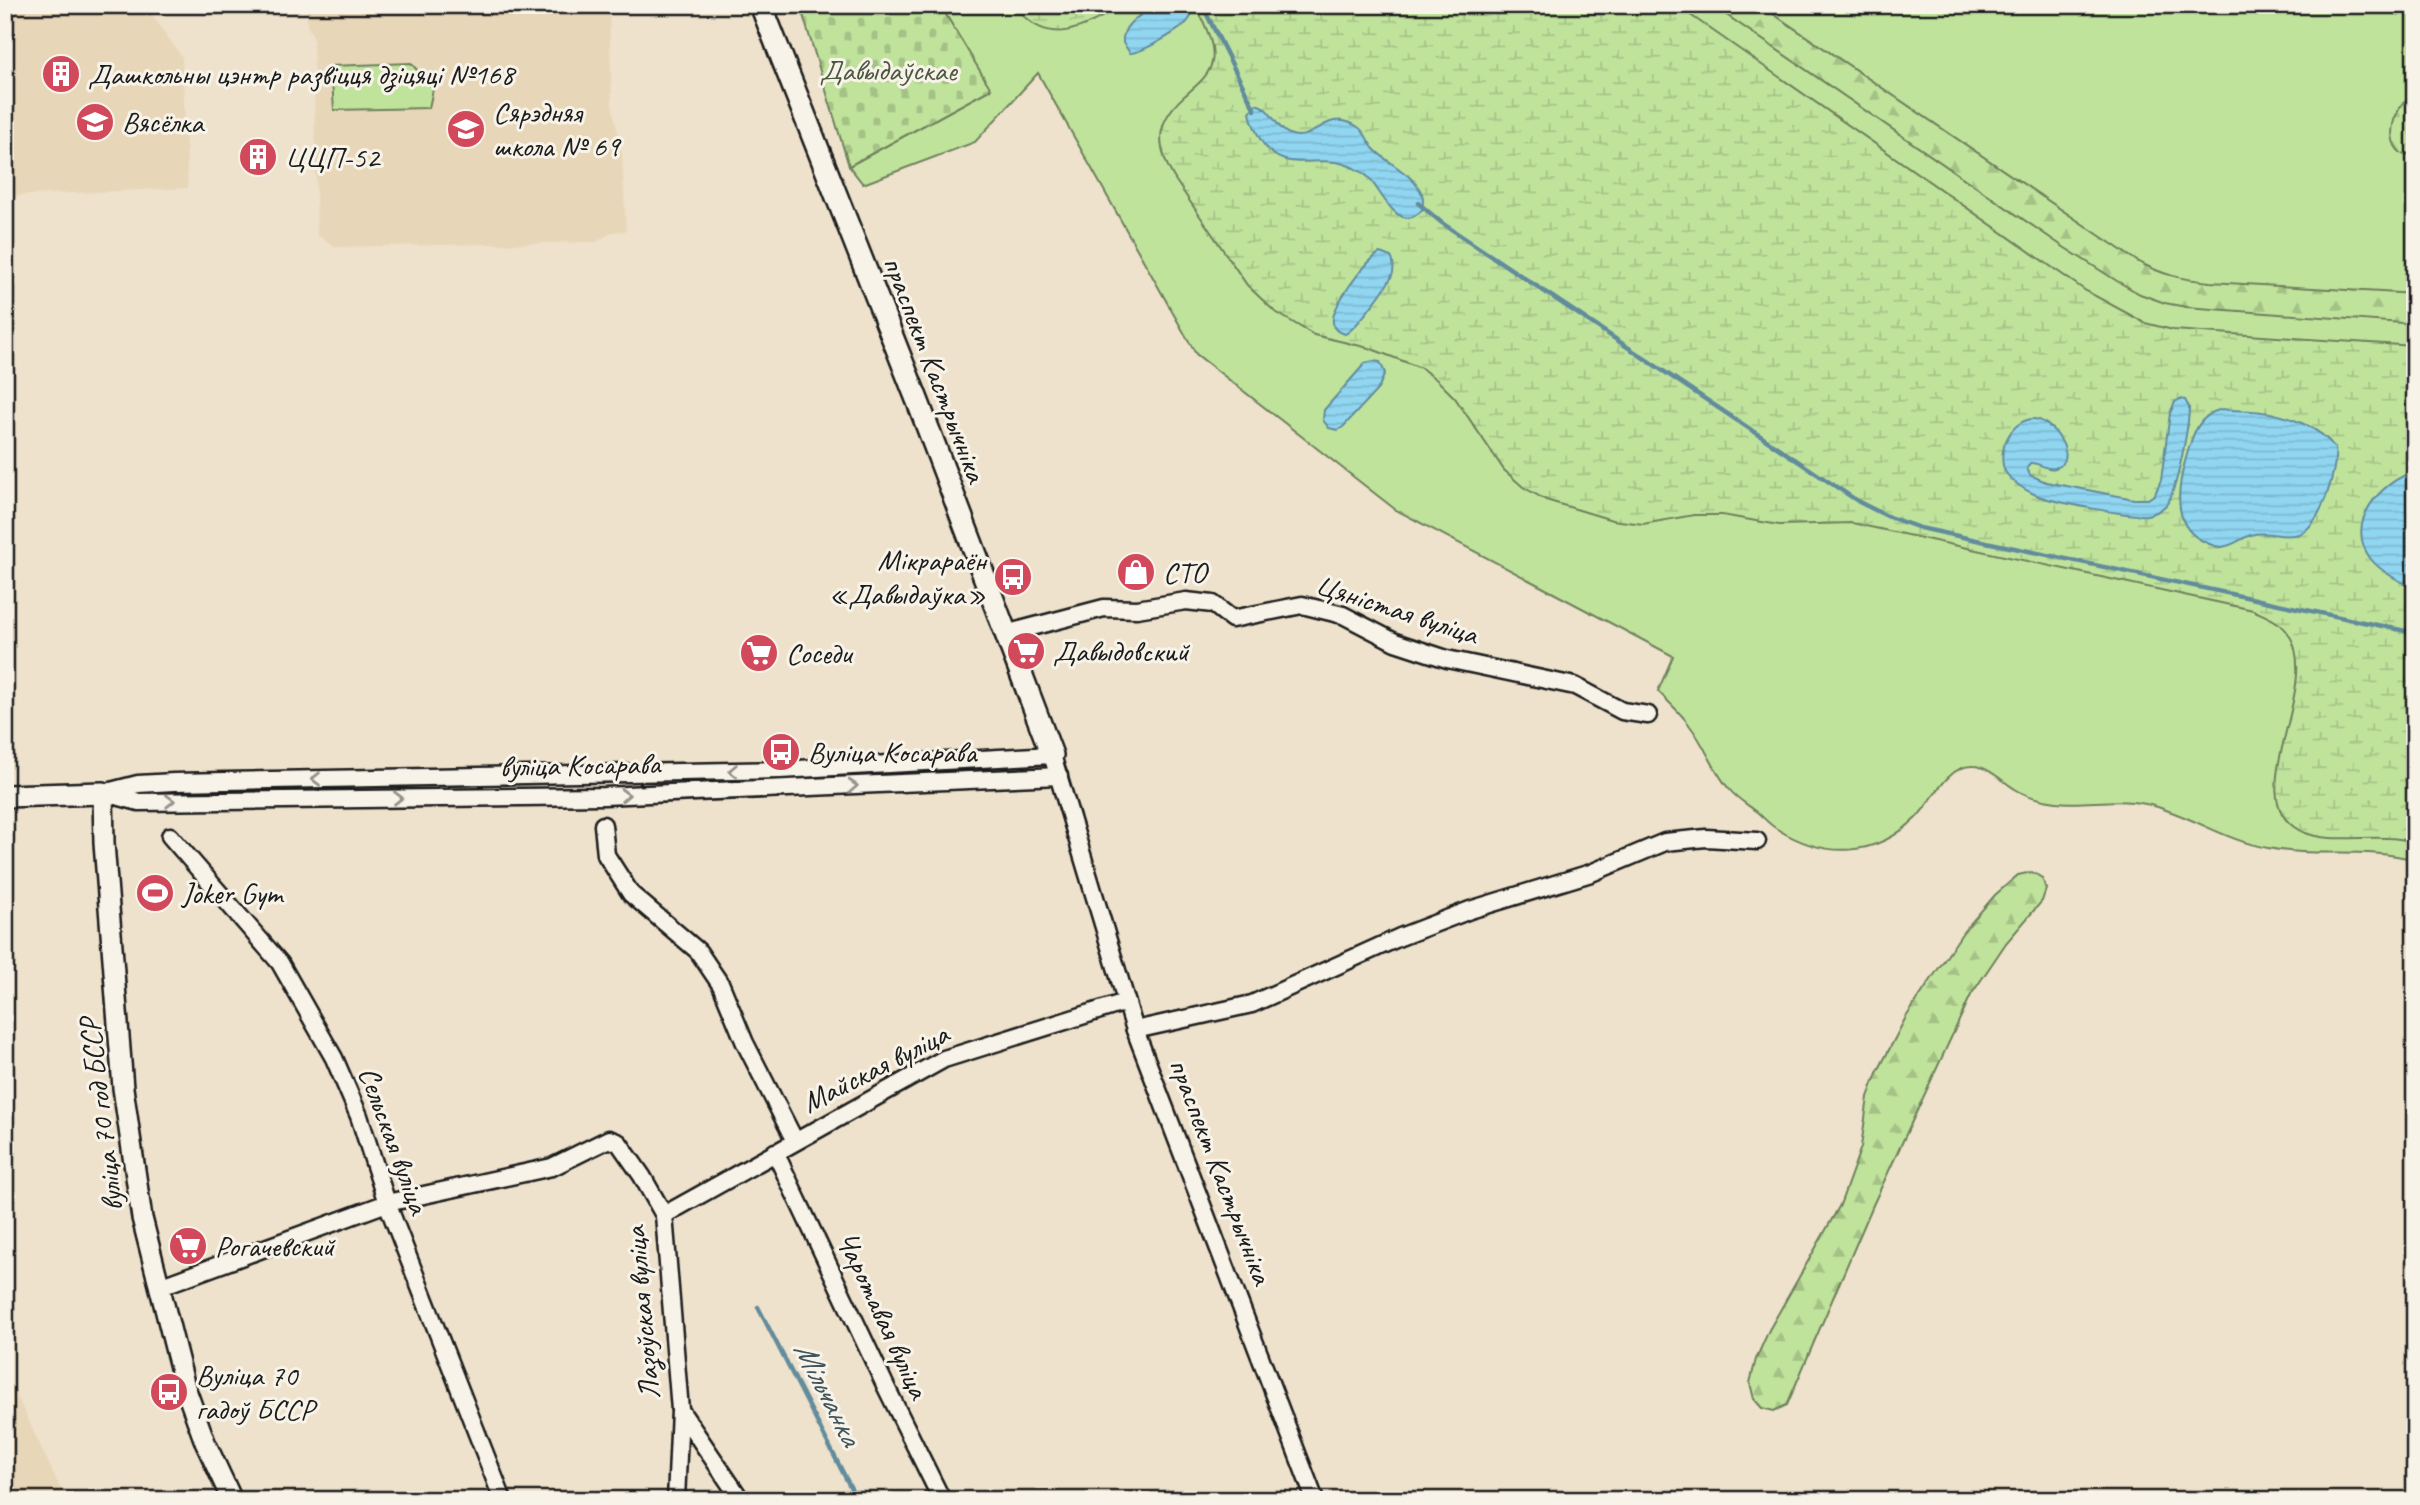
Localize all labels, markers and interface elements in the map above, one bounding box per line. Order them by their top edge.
park label: Давыдаўскае [820,51,959,89]
building icon: Дашкольны цэнтр развіцця дзіцяці №168 [40,53,82,95]
place label: Дашкольны цэнтр развіцця дзіцяці №168 [88,55,517,93]
place label: Сярэдняя школа № 69 [493,93,622,165]
school or university icon: Вясёлка [74,101,116,143]
place label: Вясёлка [122,103,205,141]
school or university icon: Сярэдняя школа № 69 [445,108,487,150]
building icon: ЦЦП-52 [237,136,279,178]
place label: ЦЦП-52 [285,138,382,176]
street label: праспект Кастрычніка [874,251,996,489]
place label: Мікрараён «Давыдаўка» [829,541,988,613]
shop icon: СТО [1115,551,1157,593]
place label: СТО [1163,553,1209,591]
bus stop icon: Мікрараён «Давыдаўка» [992,556,1034,598]
street label: Цяністая вуліца [1311,565,1485,654]
supermarket icon: Давыдовский [1005,630,1047,672]
supermarket icon: Соседи [738,632,780,674]
place label: Давыдовский [1053,632,1190,670]
place label: Соседи [786,634,853,672]
bus stop icon: Вуліца Косарава [760,731,802,773]
place label: Вуліца Косарава [808,733,978,771]
street label: вуліца Косарава [500,745,662,785]
one-way arrow [727,764,738,779]
one-way arrow [311,771,321,787]
one-way arrow [847,778,858,793]
one-way arrow [620,787,631,802]
one-way arrow [393,790,403,806]
one-way arrow [166,793,176,809]
sports icon: Joker Gym [134,872,176,914]
place label: Joker Gym [180,874,284,912]
street label: вуліца 70 год БССР [70,1013,132,1214]
street label: Майская вуліца [795,1014,956,1121]
street label: праспект Кастрычніка [1160,1053,1282,1291]
street label: Сельская вуліца [350,1061,439,1221]
street label: Лазоўская вуліца [615,1223,668,1401]
supermarket icon: Рогачевский [167,1225,209,1267]
street label: Чаротавая вуліца [828,1226,939,1406]
place label: Рогачевский [215,1227,336,1265]
water label: Мільчанка [784,1334,873,1455]
place label: Вуліца 70 гадоў БССР [196,1356,318,1428]
bus stop icon: Вуліца 70 гадоў БССР [148,1371,190,1413]

